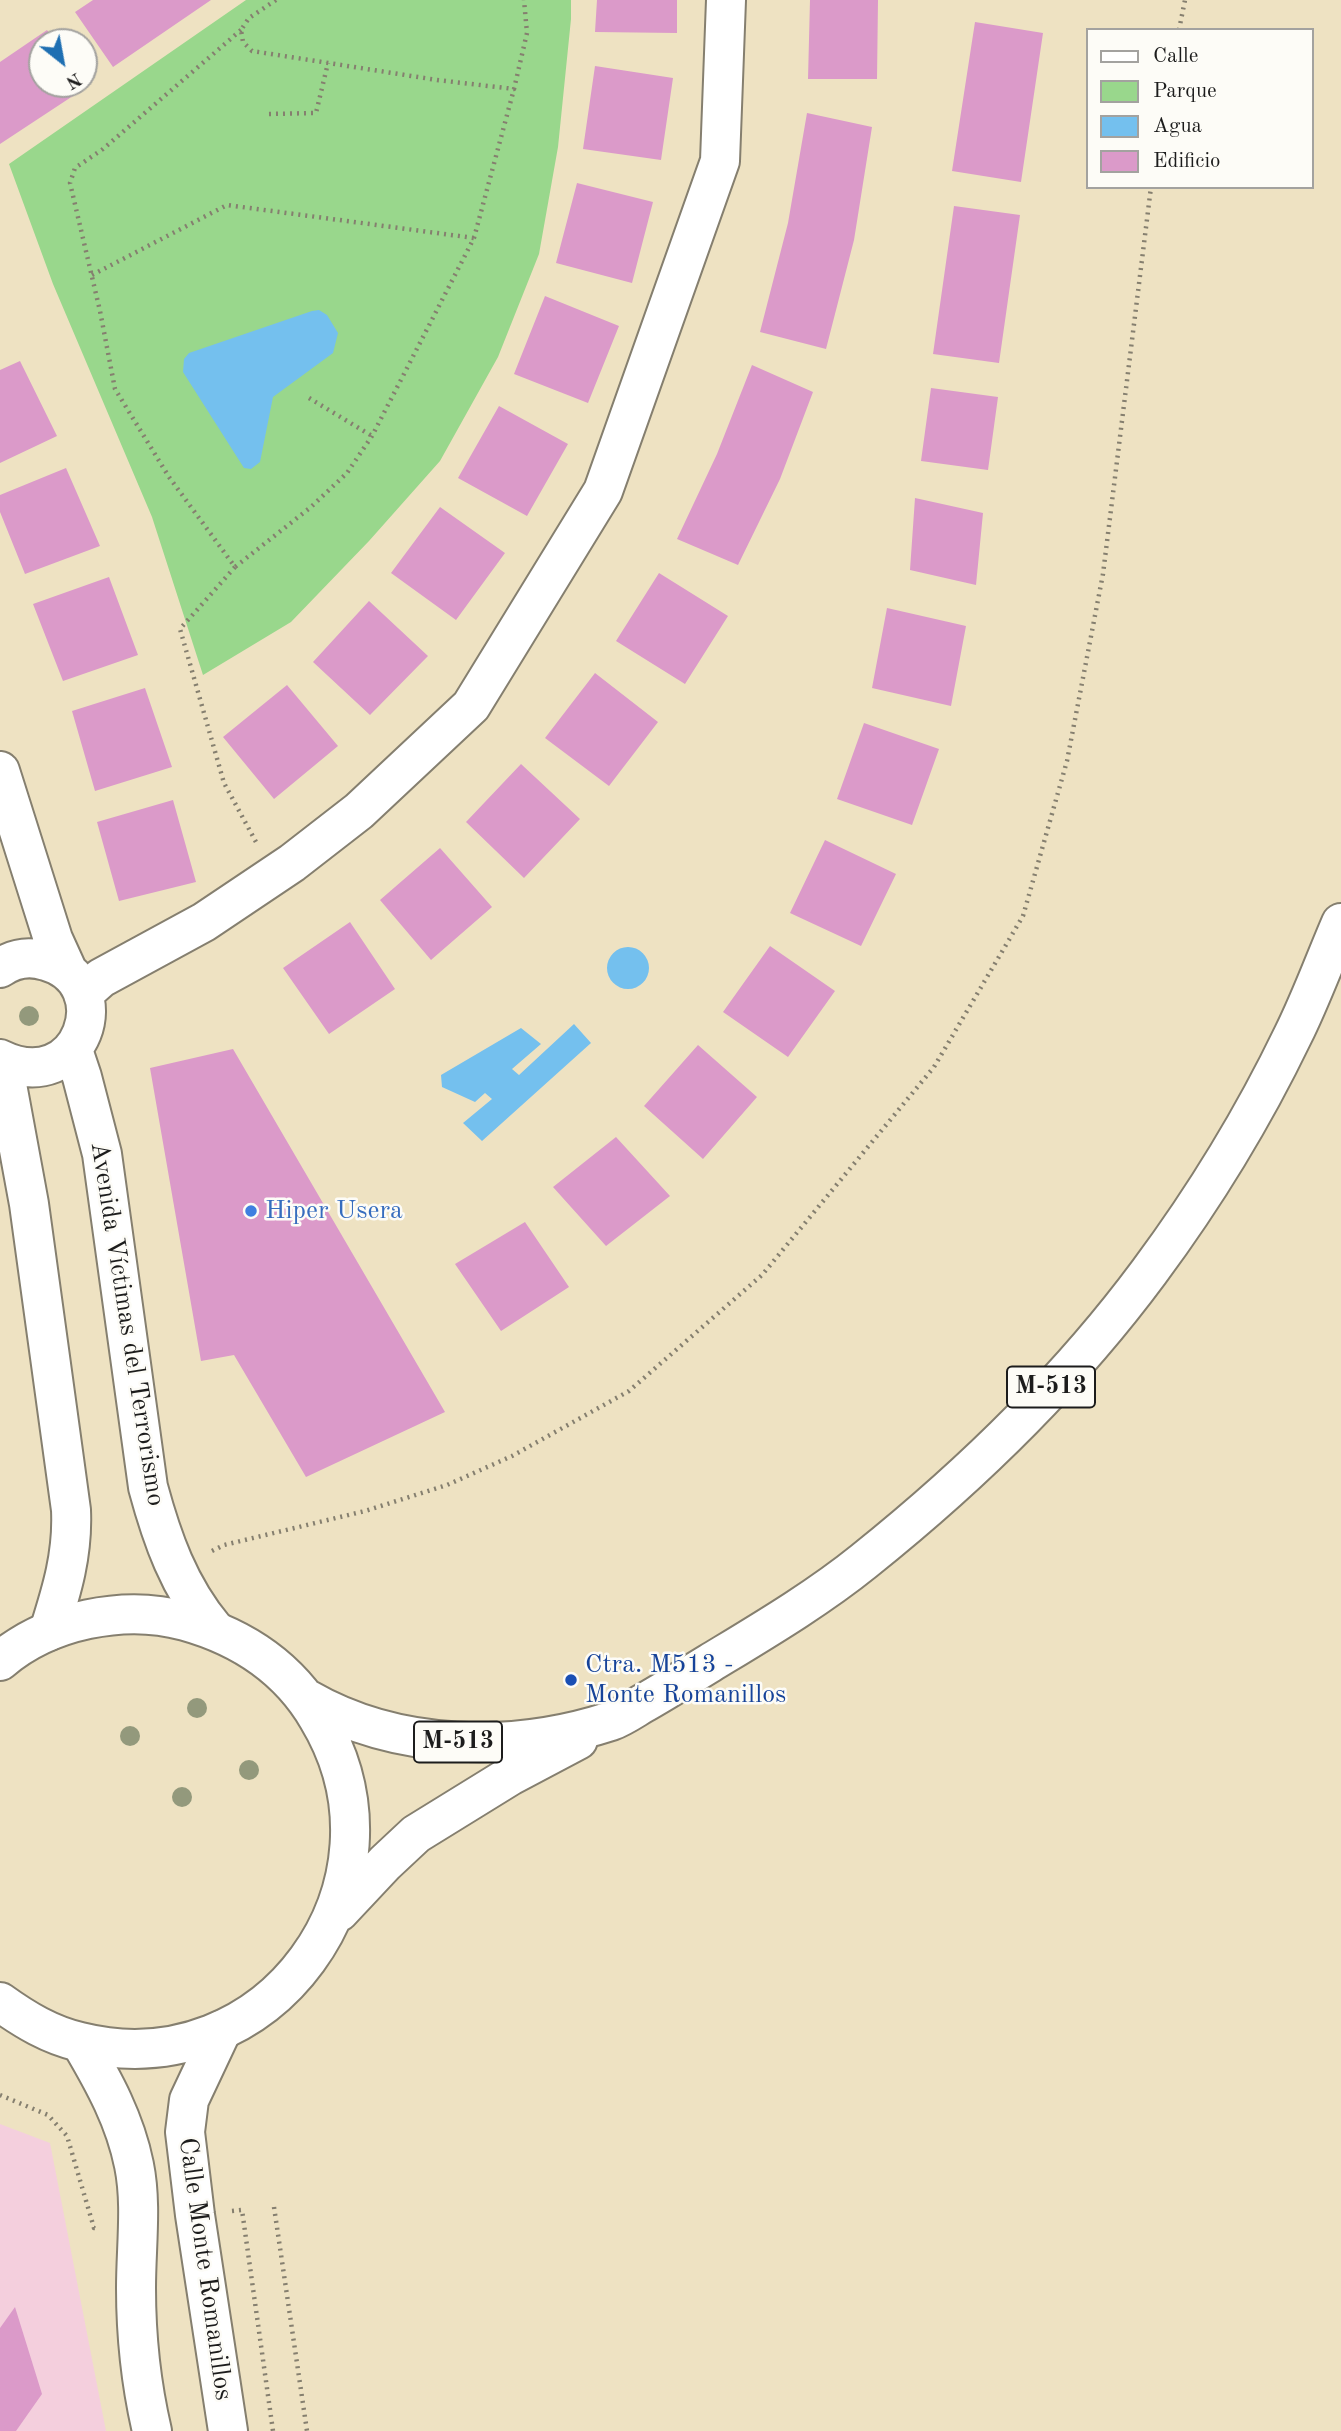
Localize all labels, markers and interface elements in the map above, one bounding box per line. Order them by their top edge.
north arrow [28,28,98,98]
legend [1086,28,1313,189]
text: Calle [1153,46,1198,67]
text: N [62,68,84,92]
text: Parque [1153,81,1217,102]
text: Agua [1153,116,1202,137]
text: Edificio [1153,151,1221,172]
street label: Avenida Víctimas del Terrorismo [83,1140,171,1508]
place label: Hiper Usera [265,1195,403,1227]
marker: Hiper Usera [243,1203,259,1219]
road number: M-513 [1007,1366,1095,1408]
place label: Ctra. M513 - Monte Romanillos [585,1649,786,1710]
marker: Ctra. M513 - Monte Romanillos [563,1672,579,1688]
road number: M-513 [414,1722,502,1762]
street label: Calle Monte Romanillos [171,2136,239,2402]

